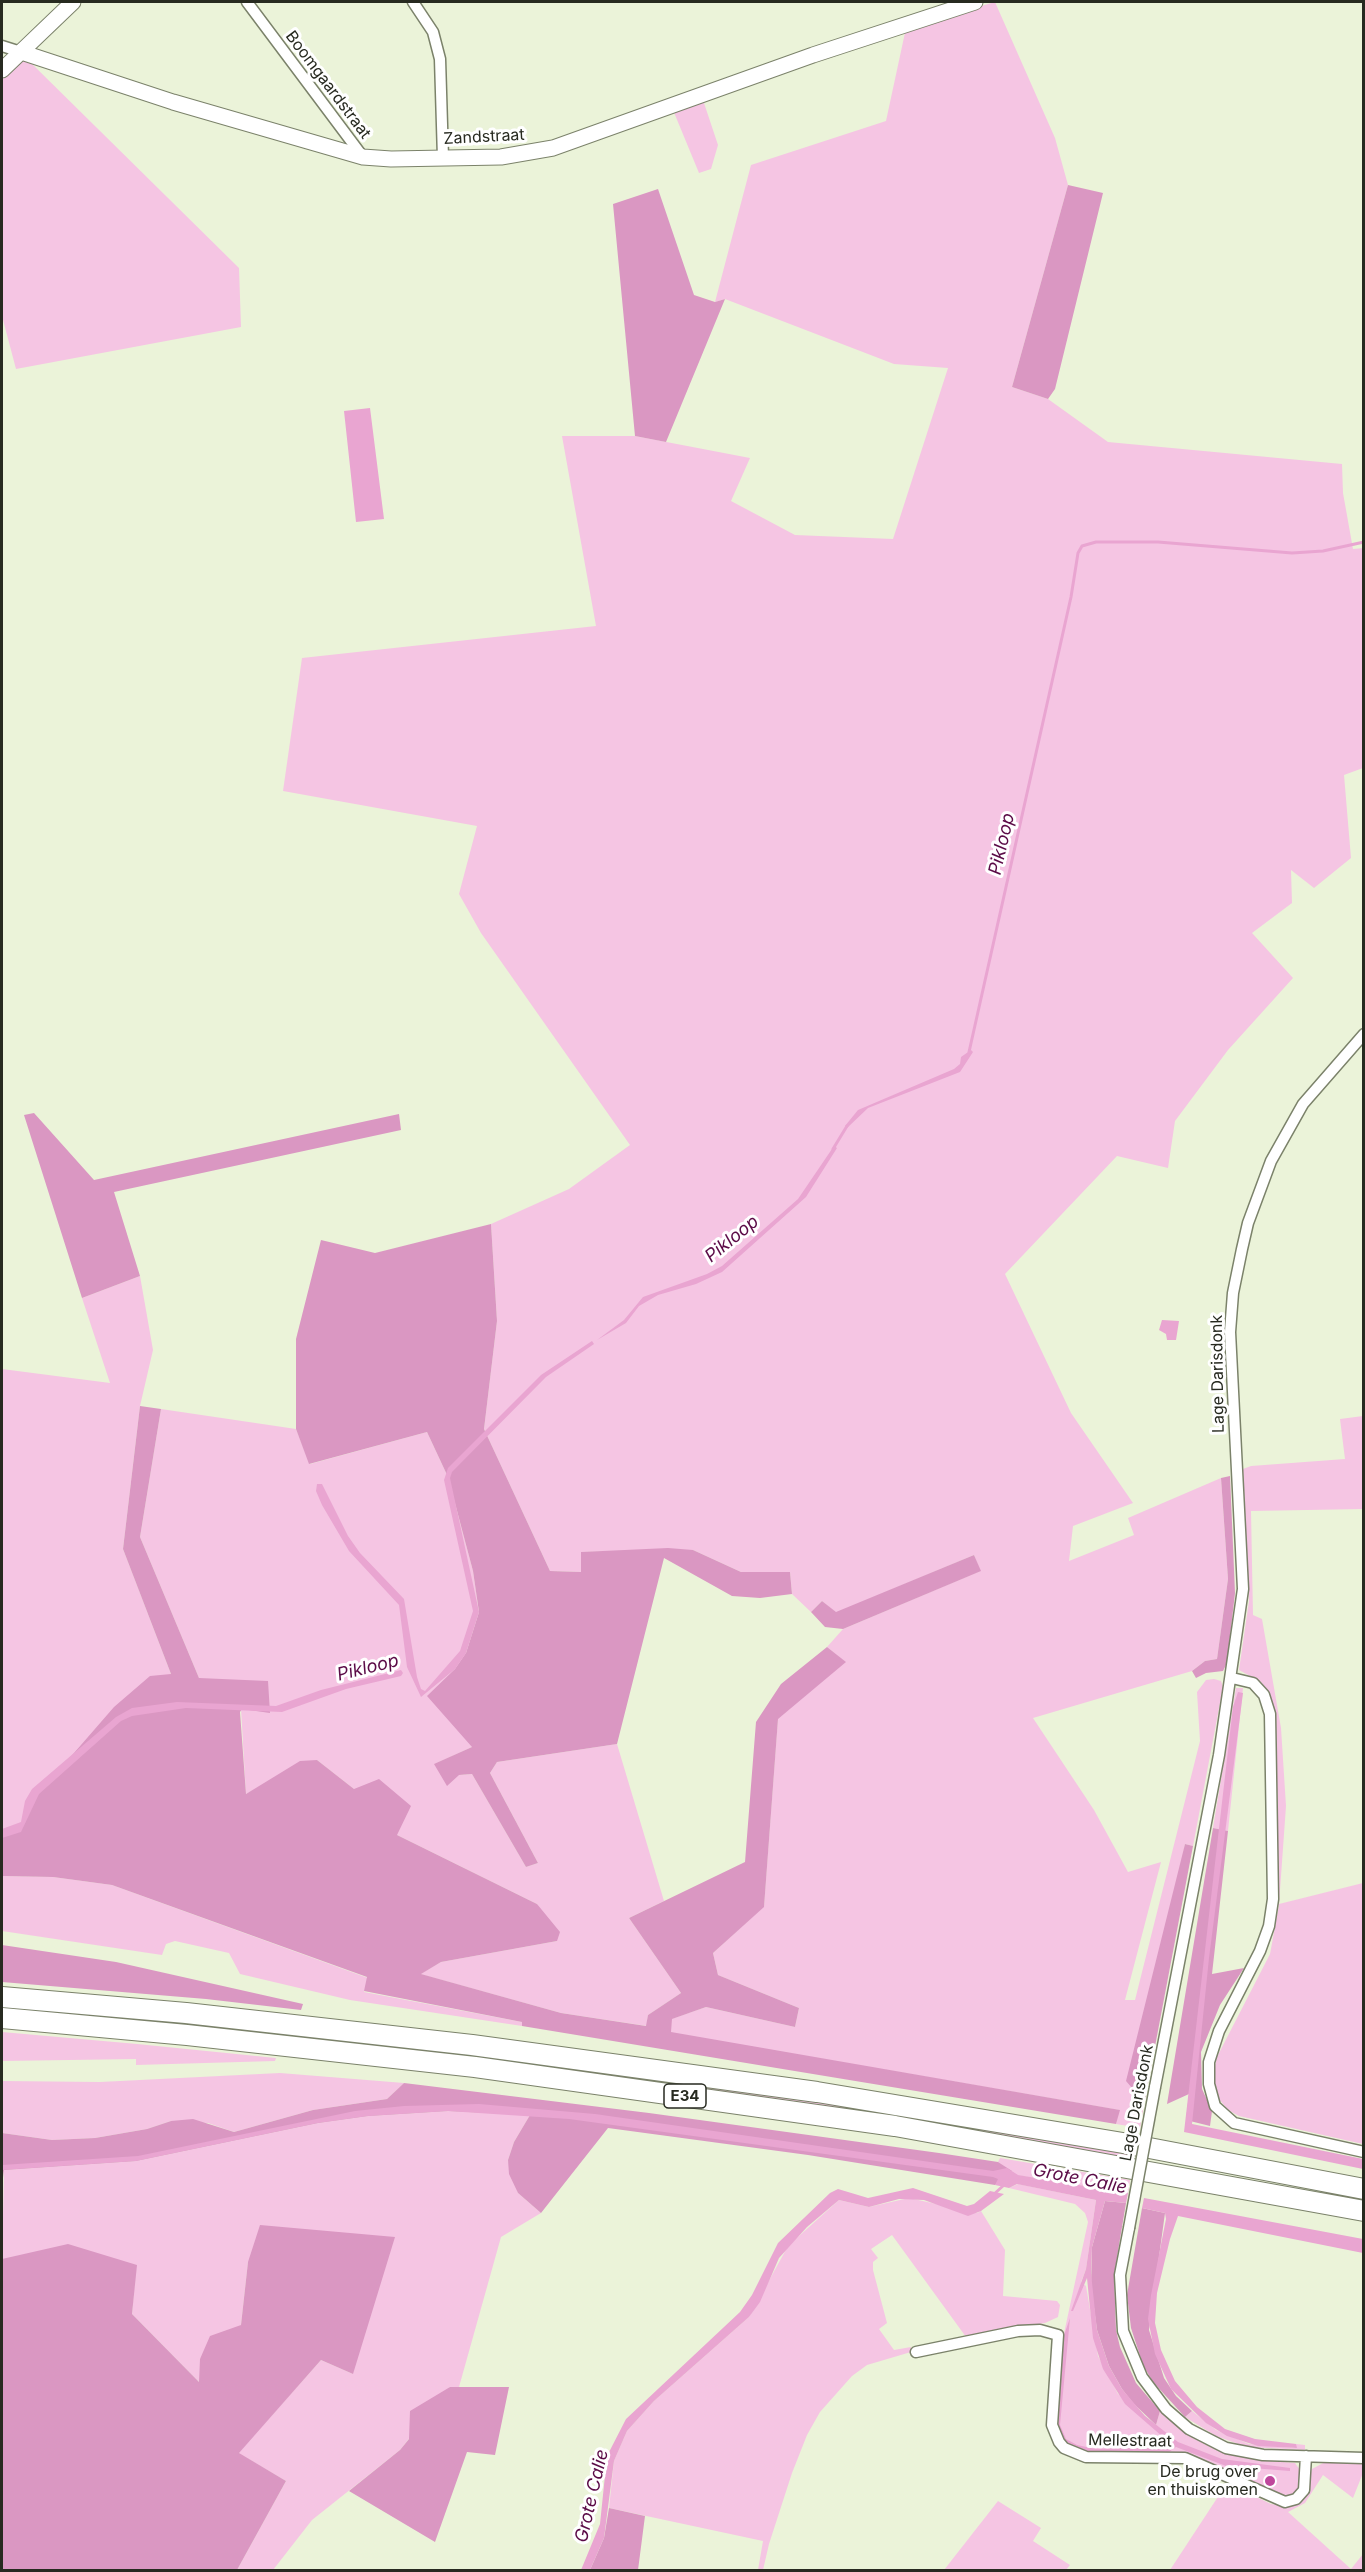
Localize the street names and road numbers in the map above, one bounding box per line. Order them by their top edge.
street label: Boomgaardstraat [281,27,375,143]
street label: Zandstraat [443,125,525,149]
street label: Lage Darisdonk [1207,1315,1229,1433]
street label: Lage Darisdonk [1116,2043,1158,2163]
road number: E34 [664,2084,706,2108]
street label: Mellestraat [1088,2431,1172,2451]

